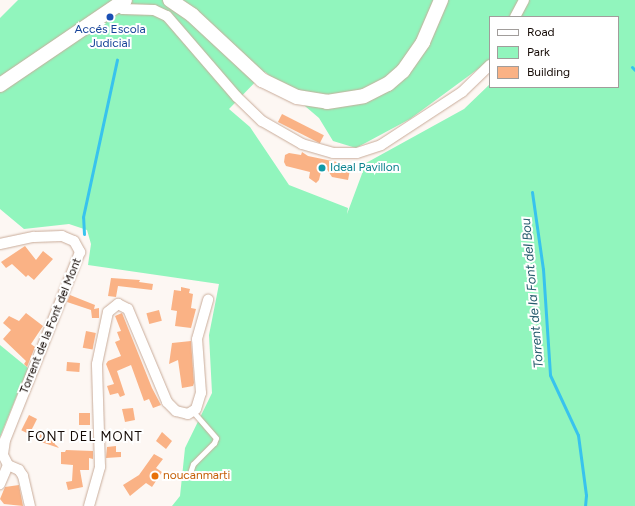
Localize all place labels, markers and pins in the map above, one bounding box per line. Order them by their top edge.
marker: Accés Escola Judicial [105,12,115,22]
place label: Accés Escola Judicial [74,23,146,51]
place label: Ideal Pavillon [330,161,399,175]
marker: Ideal Pavillon [317,163,327,173]
place label: noucanmarti [163,469,230,483]
marker: noucanmarti [150,471,160,481]

